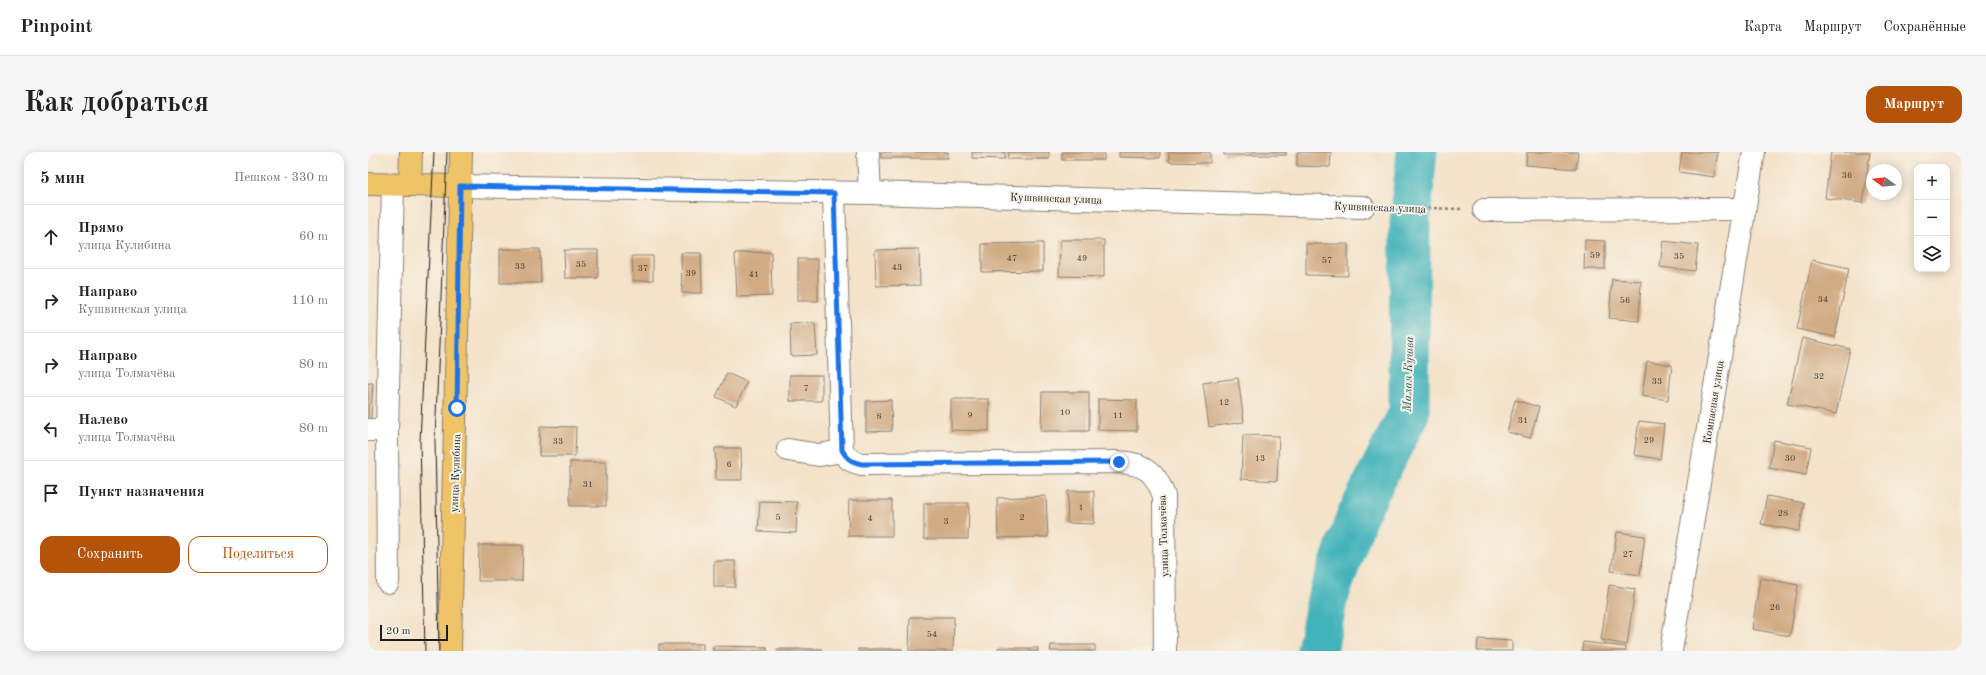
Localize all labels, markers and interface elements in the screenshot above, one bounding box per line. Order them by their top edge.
text: Pinpoint [20,18,93,37]
text: Карта [1744,20,1782,34]
text: Маршрут [1804,20,1861,34]
text: Сохранённые [1883,20,1966,34]
button: Маршрут [1866,86,1962,123]
text: Как добраться [24,90,209,118]
north arrow [1866,164,1902,200]
map controls [1914,164,1950,272]
button: + [1914,164,1950,200]
text: 5 мин [40,170,85,187]
text: Пешком · 330 m [234,171,328,184]
house number: 36 [1842,171,1852,180]
street label: Кушвинская улица [1010,192,1103,207]
button: − [1914,200,1950,236]
street label: Кушвинская улица [1334,201,1427,216]
text: Прямо [78,221,124,236]
icon: ahead [40,226,62,248]
text: 60 m [299,230,328,243]
button: layers [1914,236,1950,272]
text: улица Кулибина [78,239,171,252]
house number: 59 [1590,251,1600,260]
house number: 35 [1674,252,1684,261]
house number: 47 [1007,254,1017,263]
house number: 49 [1077,254,1087,263]
house number: 57 [1322,256,1332,265]
house number: 35 [576,260,586,269]
house number: 33 [515,262,525,271]
house number: 43 [892,263,902,272]
house number: 37 [638,264,648,273]
house number: 39 [686,269,696,278]
house number: 41 [749,270,759,279]
text: Направо [78,285,137,300]
icon: right [40,290,62,312]
text: 110 m [291,294,328,307]
house number: 34 [1818,295,1828,304]
house number: 56 [1620,296,1630,305]
text: Кушвинская улица [78,303,187,316]
water label: Малая Кушва [1402,336,1416,413]
text: Направо [78,349,137,364]
icon: right [40,354,62,376]
text: 80 m [299,358,328,371]
street label: Компасная улица [1702,359,1727,445]
text: улица Толмачёва [78,367,175,380]
house number: 32 [1814,372,1824,381]
house number: 33 [1652,377,1662,386]
house number: 7 [803,384,809,393]
house number: 12 [1219,398,1229,407]
route start [448,399,466,417]
house number: 10 [1060,408,1070,417]
house number: 9 [967,411,973,420]
house number: 11 [1113,411,1123,420]
house number: 8 [876,412,882,421]
text: Налево [78,413,128,428]
house number: 31 [1518,416,1528,425]
icon: left [40,418,62,440]
text: 80 m [299,422,328,435]
text: улица Толмачёва [78,431,175,444]
street label: улица Кулибина [450,433,463,513]
house number: 29 [1644,436,1654,445]
house number: 33 [553,437,563,446]
route end [1110,453,1128,471]
house number: 13 [1255,454,1265,463]
house number: 30 [1785,454,1795,463]
house number: 6 [726,460,732,469]
house number: 31 [583,480,593,489]
icon: arrive [40,482,62,504]
text: Пункт назначения [78,485,205,500]
street label: улица Толмачёва [1158,494,1171,577]
house number: 1 [1078,503,1084,512]
house number: 28 [1778,509,1788,518]
house number: 5 [775,513,781,522]
house number: 2 [1019,513,1025,522]
house number: 4 [867,514,873,523]
house number: 3 [943,517,949,526]
button: Сохранить [40,536,180,573]
button: Поделиться [188,536,328,573]
house number: 27 [1623,550,1633,559]
house number: 26 [1770,603,1780,612]
scale bar [380,623,448,642]
text: 20 m [386,626,411,637]
house number: 54 [927,630,937,639]

